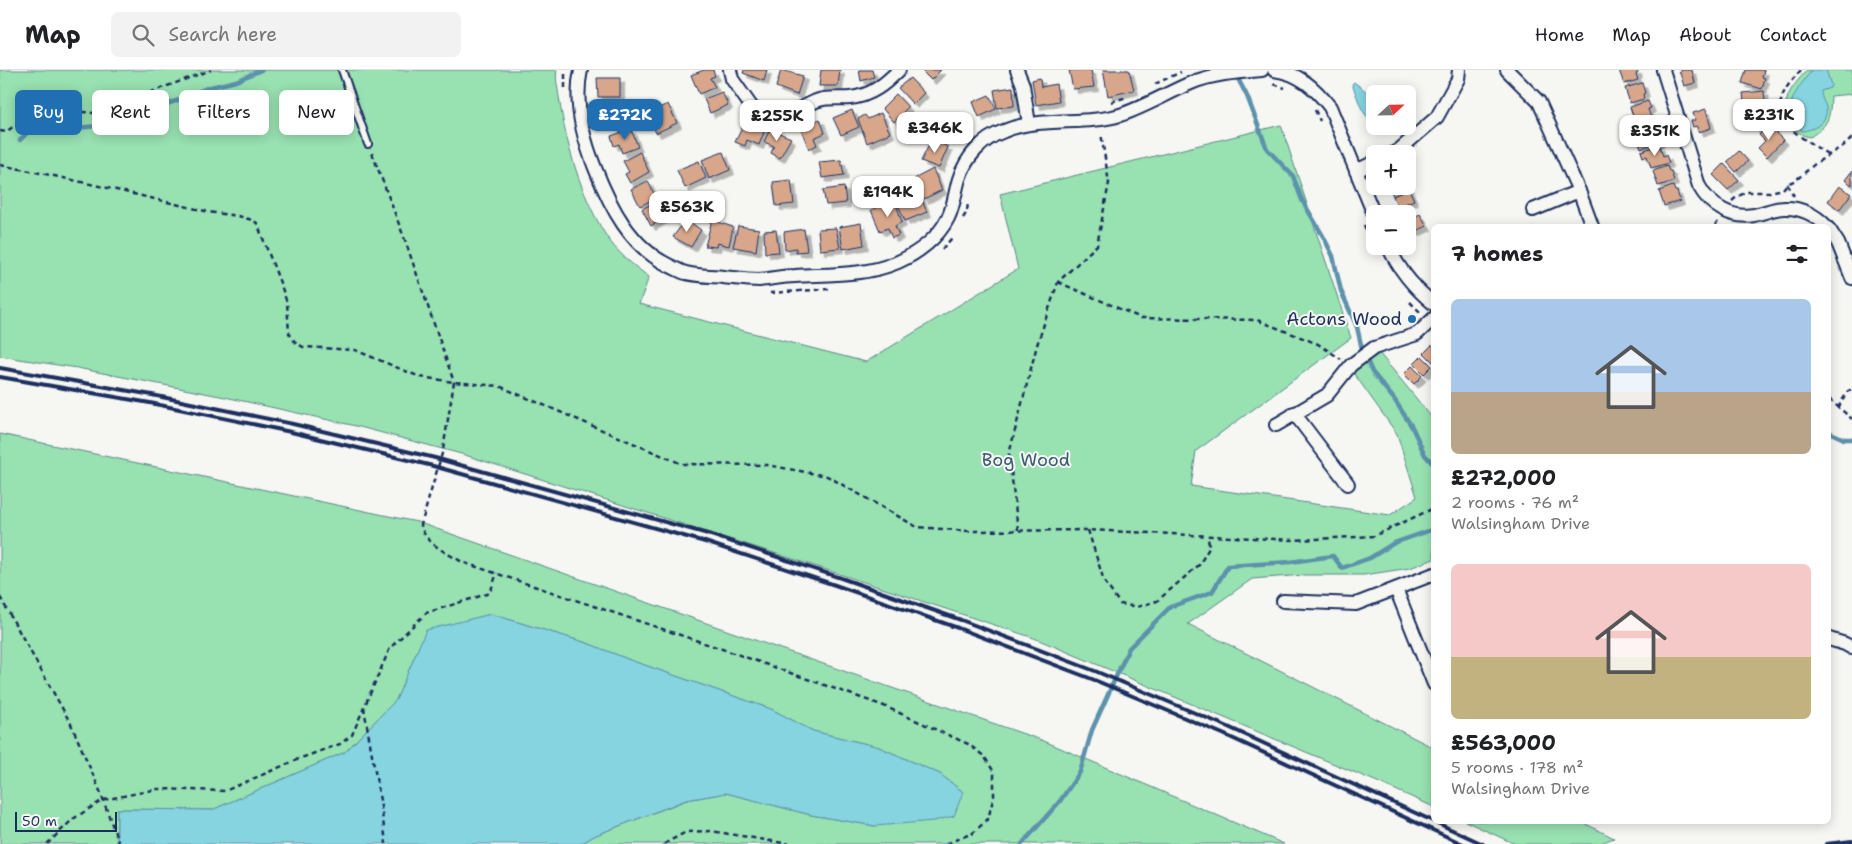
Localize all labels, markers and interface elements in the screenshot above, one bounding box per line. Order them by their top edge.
search box [111,12,461,57]
text: Map [25,19,81,51]
icon: search [129,21,157,49]
text: Search here [169,22,277,47]
text: Home [1535,23,1584,47]
text: Map [1612,23,1651,47]
text: About [1679,23,1732,47]
text: Contact [1760,23,1827,47]
north arrow [1366,85,1416,135]
map controls [1366,85,1416,255]
chip: Buy [15,90,82,135]
chip: Rent [92,90,169,135]
chip: Filters [179,90,269,135]
chip: New [279,90,354,135]
pin: £272K [590,98,660,141]
pin: £231K [1734,98,1804,141]
pin: £255K [742,100,812,142]
text: £272K [598,104,652,125]
text: £231K [1744,104,1794,125]
text: £255K [751,105,803,126]
pin: £346K [900,112,970,154]
pin: £351K [1620,114,1690,157]
text: £346K [907,117,963,138]
text: £351K [1630,120,1680,141]
button: + [1366,145,1416,195]
pin: £194K [853,176,923,218]
text: £194K [863,181,913,202]
pin: £563K [652,190,722,233]
text: £563K [660,196,714,217]
button: − [1366,205,1416,255]
text: 7 homes [1451,240,1543,268]
icon: filters [1783,240,1811,268]
place label: Actons Wood [1286,307,1402,331]
marker: Actons Wood [1406,313,1418,325]
icon: home [1586,332,1676,422]
park label: Bog Wood [982,448,1070,472]
text: £272,000 [1451,464,1556,492]
text: 2 rooms · 76 m² [1451,492,1579,513]
text: Walsingham Drive [1451,513,1590,534]
icon: home [1586,597,1676,687]
text: £563,000 [1451,729,1556,757]
text: 5 rooms · 178 m² [1451,757,1584,778]
text: Walsingham Drive [1451,778,1590,799]
scale bar [15,809,118,832]
text: 50 m [22,812,57,830]

